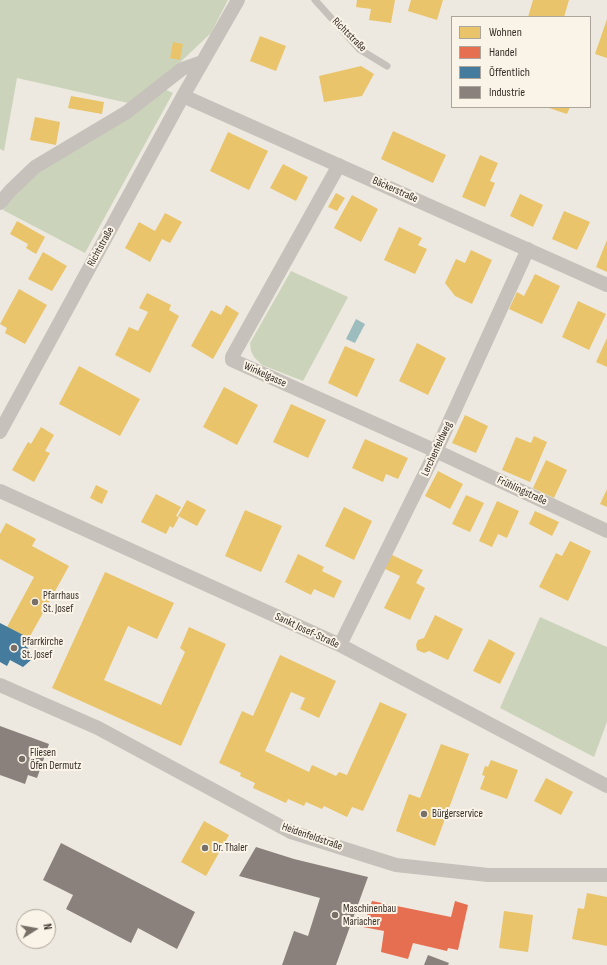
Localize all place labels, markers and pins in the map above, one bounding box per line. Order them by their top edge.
place label: Pfarrhaus St. Josef [43,589,79,615]
marker: Pfarrhaus St. Josef [30,597,40,607]
place label: Pfarrkirche St. Josef [22,635,63,661]
marker: Pfarrkirche St. Josef [9,643,19,653]
place label: Fliesen Öfen Dermutz [30,746,81,772]
marker: Fliesen Öfen Dermutz [17,754,27,764]
place label: Bürgerservice [432,807,483,821]
marker: Bürgerservice [419,809,429,819]
place label: Dr. Thaler [213,841,248,855]
marker: Dr. Thaler [200,843,210,853]
place label: Maschinenbau Mariacher [343,902,396,928]
marker: Maschinenbau Mariacher [330,910,340,920]

